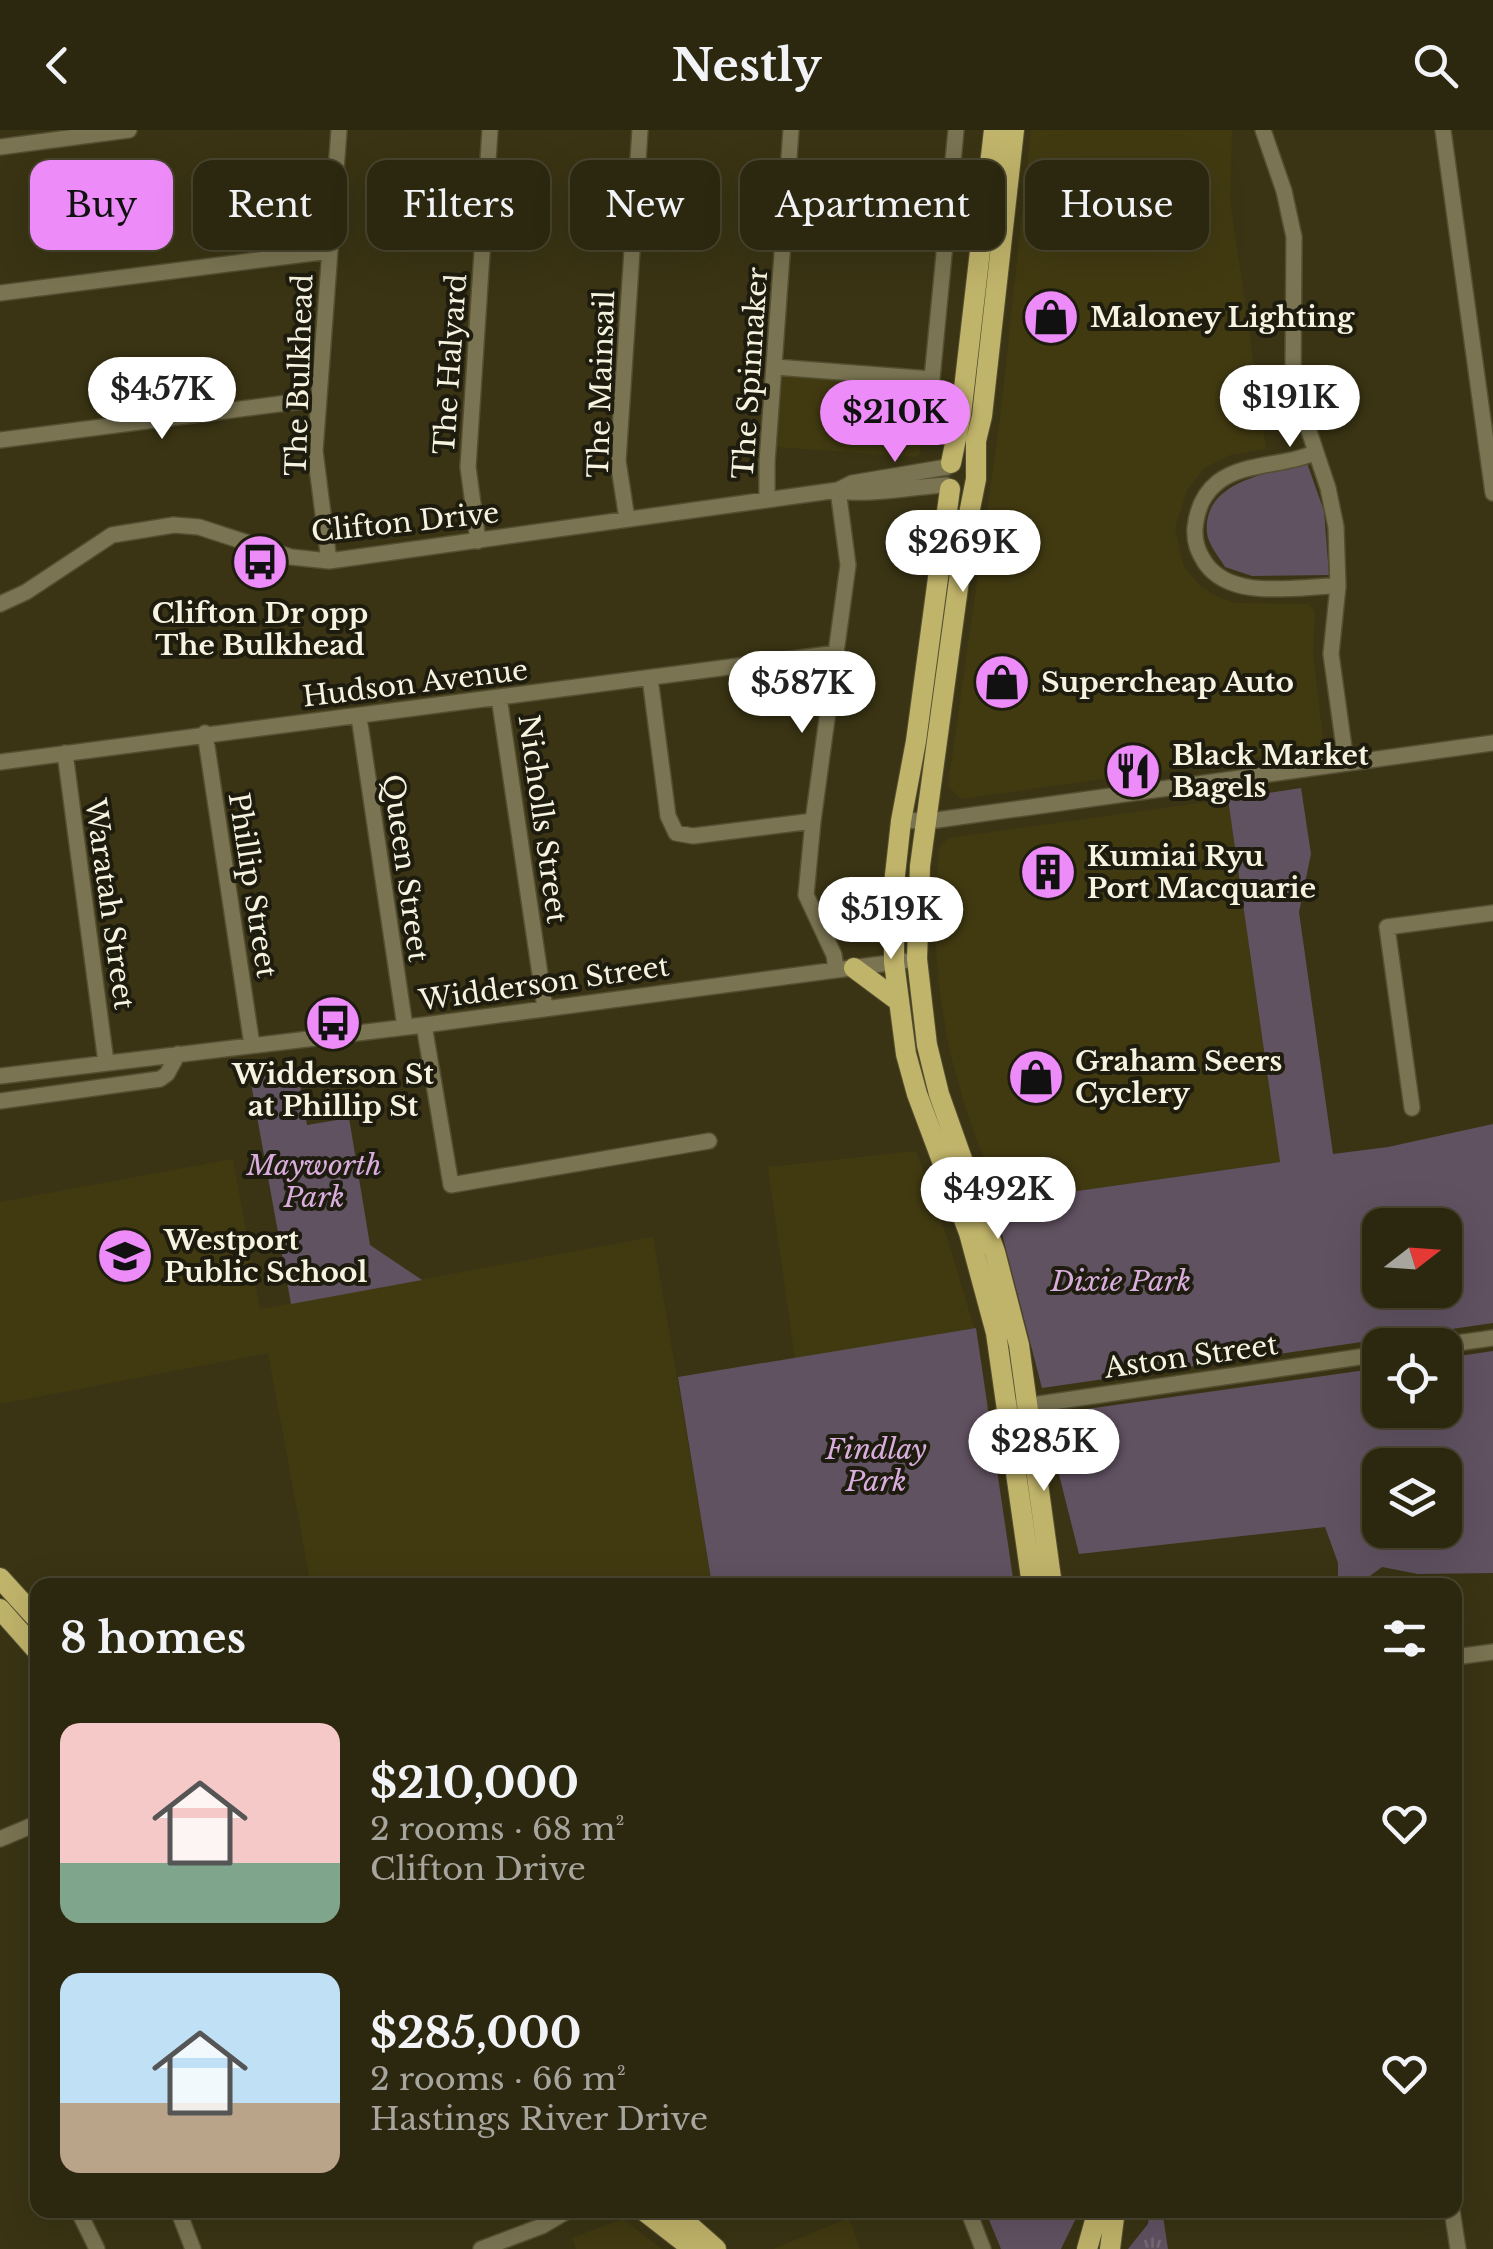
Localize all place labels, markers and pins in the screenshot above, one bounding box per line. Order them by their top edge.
shop icon: Maloney Lighting [1021,287,1081,347]
place label: Maloney Lighting [1090,300,1355,335]
pin: $457K [92,357,232,442]
pin: $191K [1220,365,1360,450]
pin: $210K [825,380,965,465]
pin: $269K [893,510,1033,595]
bus stop icon: Clifton Dr opp The Bulkhead [230,532,290,592]
place label: Clifton Dr opp The Bulkhead [152,596,368,663]
pin: $587K [732,651,872,736]
shop icon: Supercheap Auto [972,652,1032,712]
place label: Supercheap Auto [1041,665,1294,700]
place label: Black Market Bagels [1172,738,1369,805]
restaurant icon: Black Market Bagels [1103,741,1163,801]
place label: Kumiai Ryu Port Macquarie [1087,839,1316,906]
building icon: Kumiai Ryu Port Macquarie [1018,842,1078,902]
pin: $519K [821,877,961,962]
bus stop icon: Widderson St at Phillip St [303,993,363,1053]
place label: Graham Seers Cyclery [1075,1044,1282,1111]
shop icon: Graham Seers Cyclery [1006,1047,1066,1107]
place label: Widderson St at Phillip St [231,1057,434,1124]
pin: $492K [928,1157,1068,1242]
place label: Westport Public School [163,1223,367,1290]
school or university icon: Westport Public School [95,1226,155,1286]
pin: $285K [974,1409,1114,1494]

